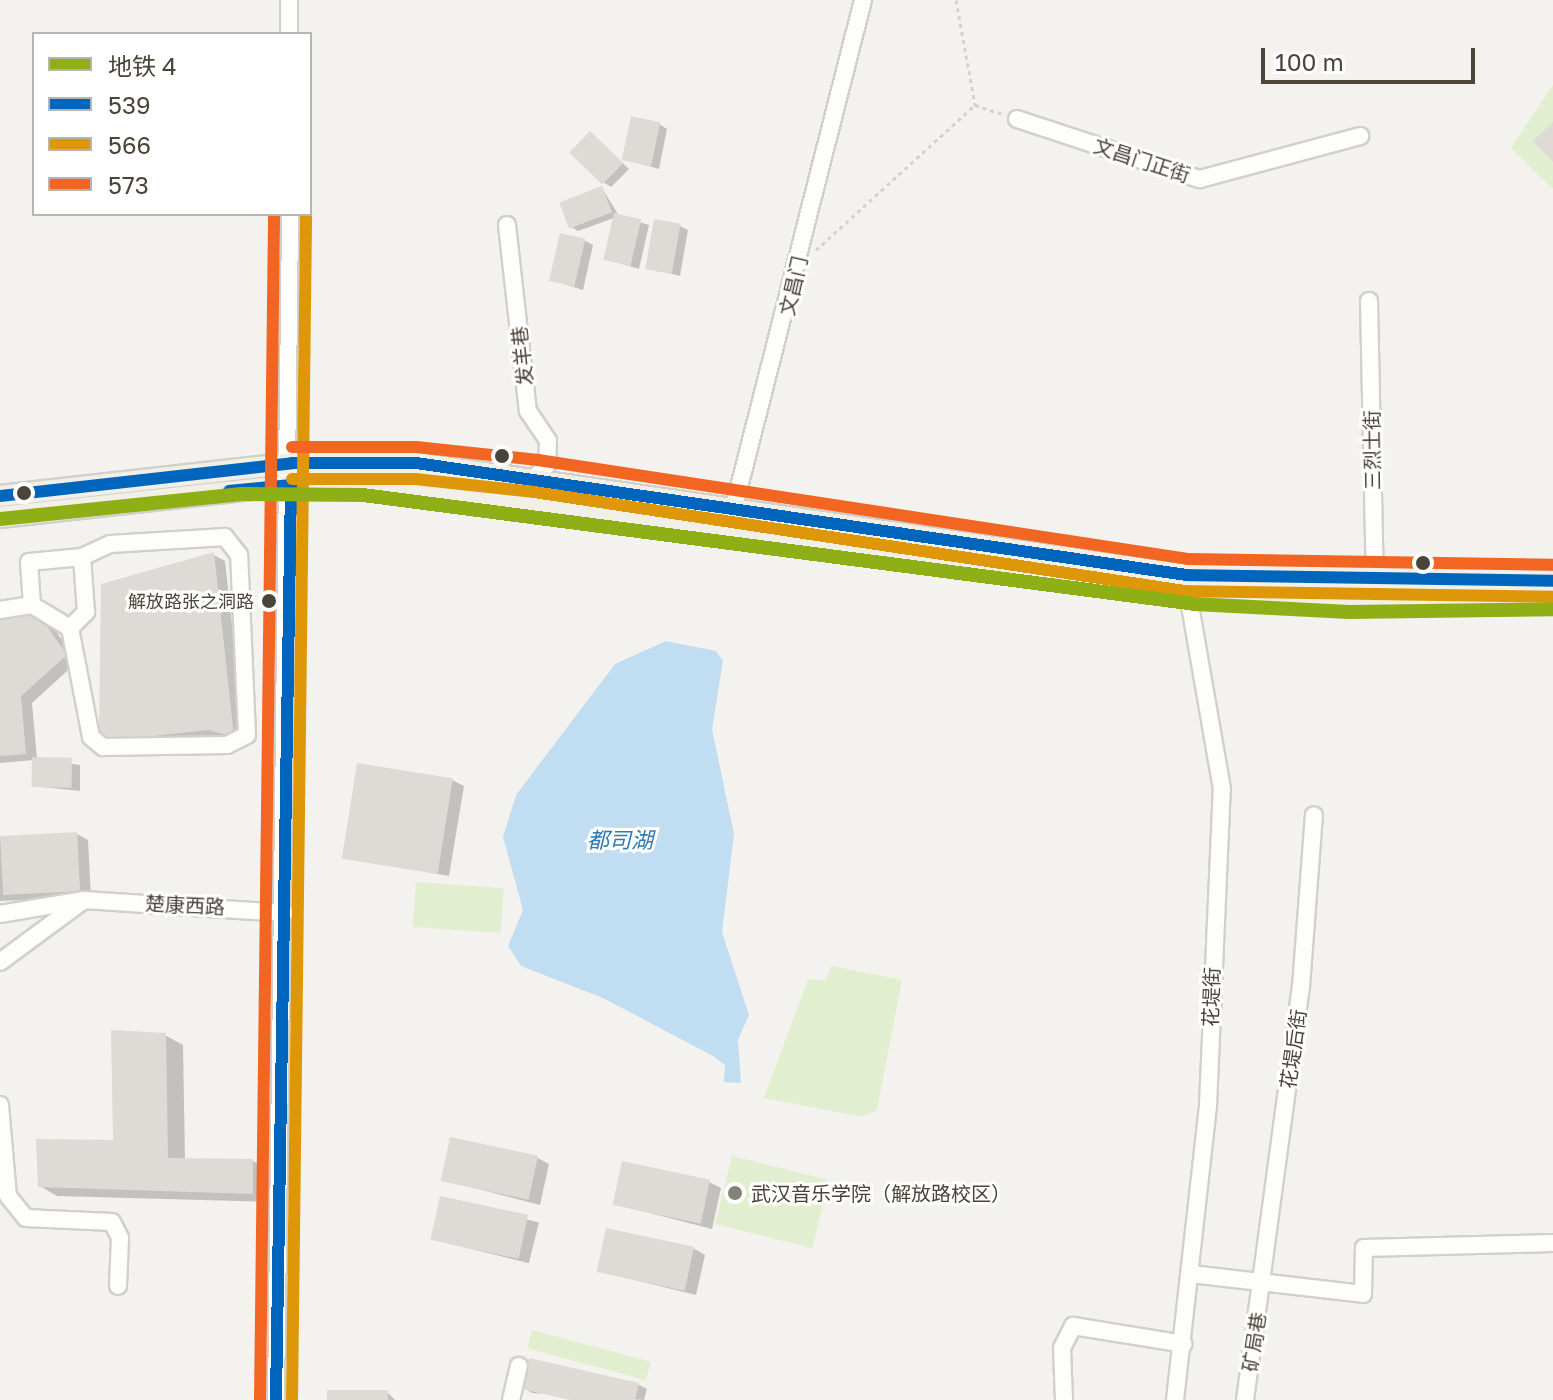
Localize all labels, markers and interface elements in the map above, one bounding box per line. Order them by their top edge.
legend [32,32,312,216]
scale bar [1265,32,1479,82]
text: 100 m [1275,47,1344,76]
text: 地铁 4 [108,51,177,80]
text: 539 [108,90,150,119]
text: 566 [108,130,151,159]
street label: 文昌门正街 [1091,133,1193,187]
text: 573 [108,170,149,199]
street label: 文昌门 [775,254,811,318]
street label: 发羊巷 [507,325,537,387]
street label: 三烈士街 [1359,410,1385,490]
unlabelled marker [494,448,510,464]
unlabelled marker [16,485,32,501]
unlabelled marker [1415,555,1431,571]
place label: 解放路张之洞路 [128,590,254,612]
marker: 解放路张之洞路 [261,593,277,609]
water label: 都司湖 [587,827,653,853]
street label: 楚康西路 [144,891,226,919]
street label: 花堤街 [1198,967,1224,1027]
street label: 花堤后街 [1276,1008,1310,1090]
place label: 武汉音乐学院（解放路校区） [751,1181,1011,1205]
marker: 武汉音乐学院（解放路校区） [726,1184,744,1202]
street label: 矿局巷 [1237,1310,1271,1374]

